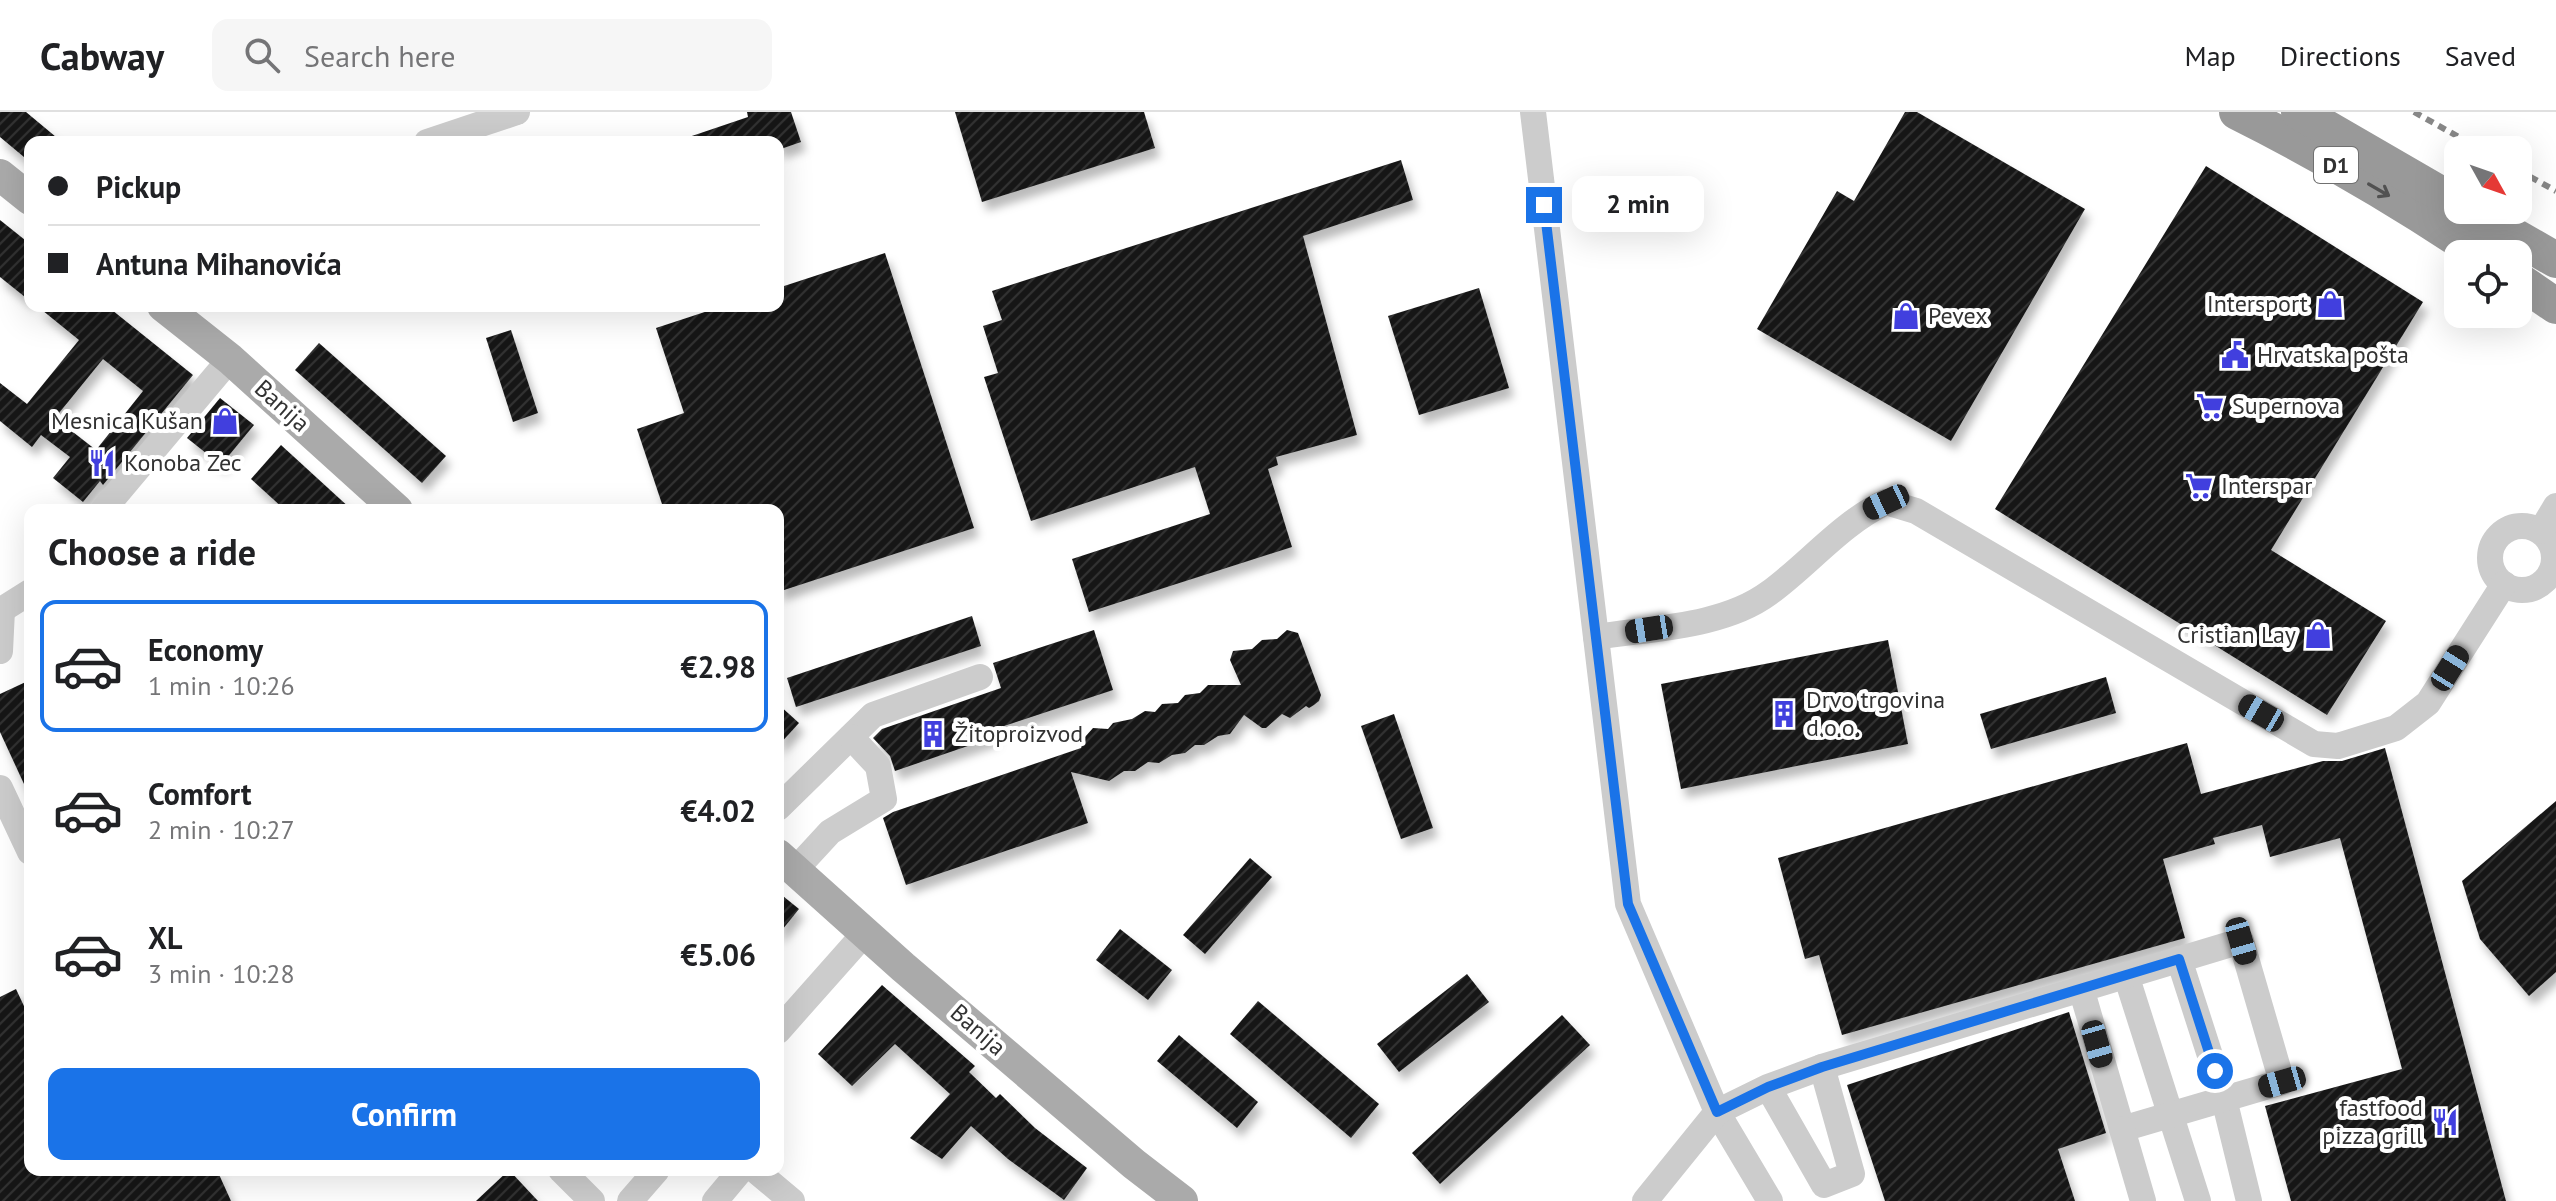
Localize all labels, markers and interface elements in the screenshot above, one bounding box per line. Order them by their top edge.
search box [212,19,772,91]
text: Cabway [40,31,164,80]
icon: search [240,33,284,77]
text: Search here [304,36,455,75]
text: Map [2185,37,2236,74]
text: Directions [2280,37,2401,74]
text: Saved [2445,37,2516,74]
north arrow [2444,136,2532,224]
map controls [2444,136,2532,328]
road number: D1 [2314,147,2358,183]
text: Pickup [96,167,181,206]
callout: 2 min [1572,177,1704,233]
one-way arrow [2367,182,2390,198]
route end [1526,187,1562,223]
text: 2 min [1606,187,1670,220]
button: locate [2444,240,2532,328]
text: Antuna Mihanovića [96,244,342,283]
place label: Intersport [2207,288,2308,319]
shop icon: Intersport [2315,289,2345,319]
place label: Pevex [1928,300,1988,331]
shop icon: Pevex [1891,301,1921,331]
place label: Hrvatska pošta [2257,339,2409,370]
public building icon: Hrvatska pošta [2220,340,2250,370]
street label: Banija [248,373,316,438]
place label: Supernova [2232,390,2340,421]
supermarket icon: Supernova [2195,391,2225,421]
place label: Mesnica Kušan [51,405,203,436]
shop icon: Mesnica Kušan [210,406,240,436]
place label: Konoba Zec [124,447,242,478]
restaurant icon: Konoba Zec [87,448,117,478]
place label: Interspar [2221,470,2313,501]
supermarket icon: Interspar [2184,471,2214,501]
car [1859,481,1913,523]
text: Choose a ride [48,528,256,575]
car [1623,613,1675,645]
place label: Cristian Lay [2177,619,2296,650]
shop icon: Cristian Lay [2303,620,2333,650]
icon: car [52,630,124,702]
text: Economy [148,630,263,669]
car [2427,641,2473,695]
text: €2.98 [681,647,756,686]
text: 1 min · 10:26 [148,669,295,702]
place label: Drvo trgovina d.o.o. [1806,684,1945,743]
car [2234,691,2288,735]
building icon: Drvo trgovina d.o.o. [1769,699,1799,729]
place label: Žitoproizvod [955,718,1083,749]
building icon: Žitoproizvod [918,719,948,749]
icon: car [52,774,124,846]
text: Comfort [148,774,251,813]
text: €4.02 [681,791,756,830]
text: 2 min · 10:27 [148,813,295,846]
car [2223,915,2259,967]
icon: car [52,918,124,990]
text: XL [148,918,182,957]
text: €5.06 [681,935,756,974]
text: 3 min · 10:28 [148,957,295,990]
street label: Banija [944,997,1013,1062]
car [2079,1018,2115,1070]
route start [2197,1053,2233,1089]
car [2256,1064,2308,1100]
button: Confirm [48,1068,760,1160]
place label: fastfood pizza grill [2322,1092,2423,1151]
restaurant icon: fastfood pizza grill [2430,1107,2460,1137]

